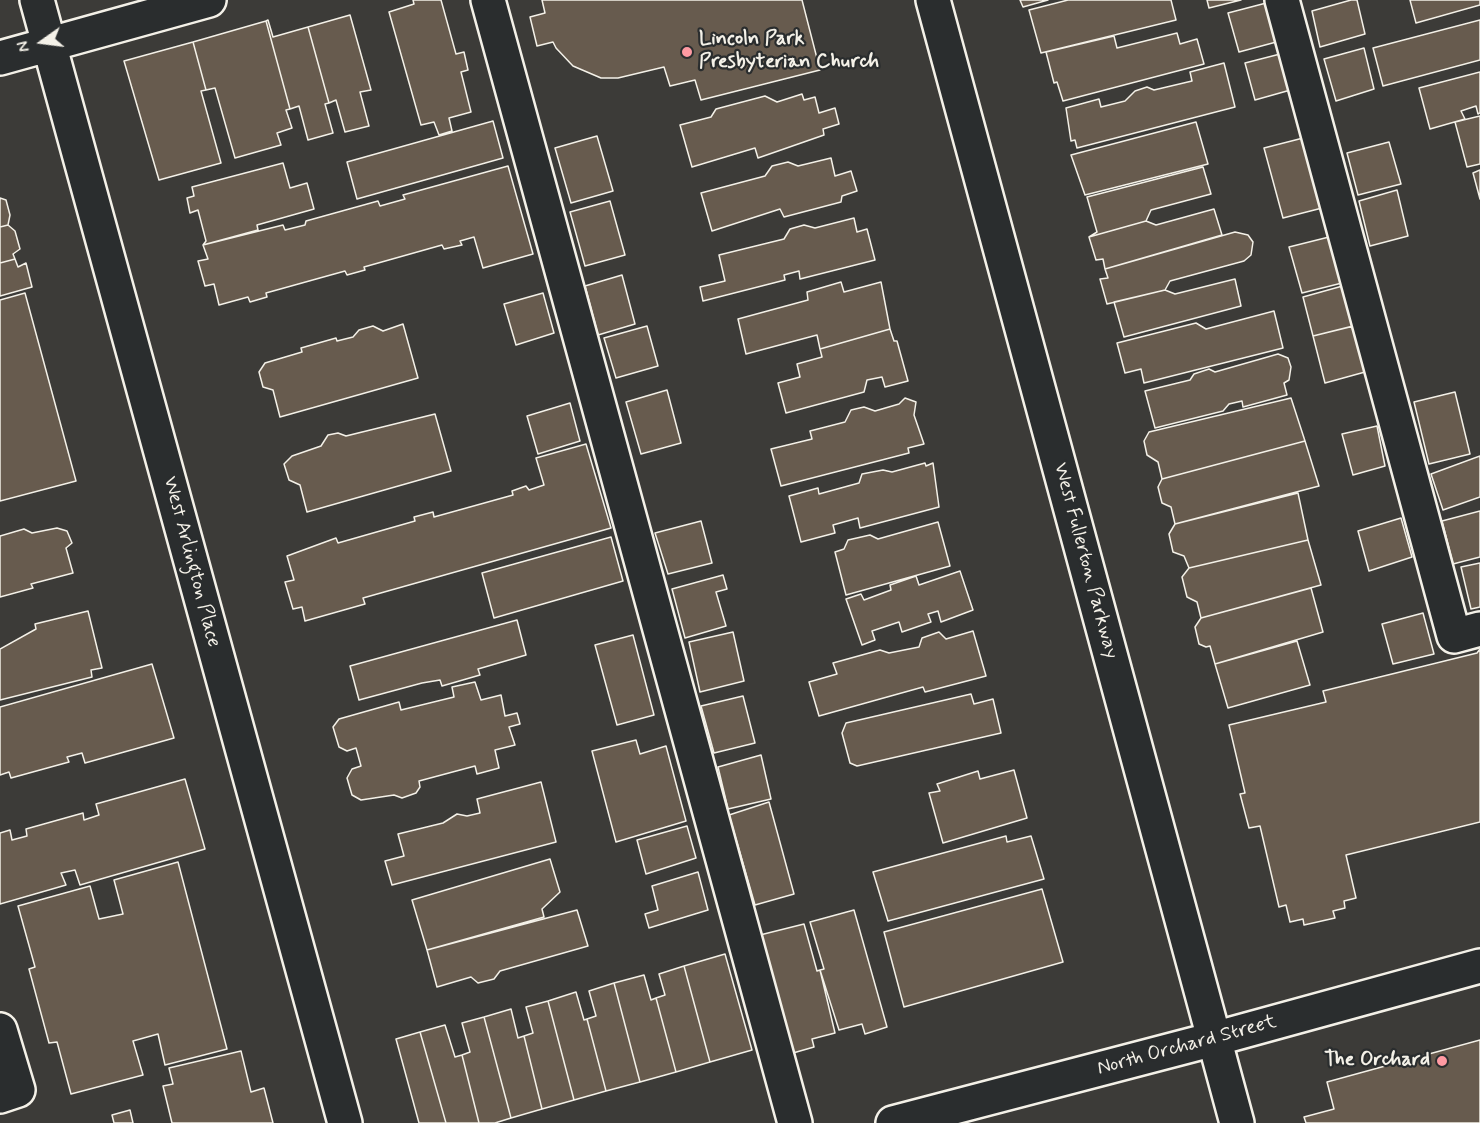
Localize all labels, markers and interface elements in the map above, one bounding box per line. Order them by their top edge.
north arrow [12,12,72,72]
place label: Lincoln Park Presbyterian Church [699,28,879,75]
text: N [13,39,36,54]
marker: Lincoln Park Presbyterian Church [680,45,694,59]
street label: West Fullerton Parkway [1047,460,1123,662]
street label: West Arlington Place [157,474,225,650]
street label: North Orchard Street [1095,1011,1279,1081]
place label: The Orchard [1324,1049,1430,1073]
marker: The Orchard [1435,1054,1449,1068]

